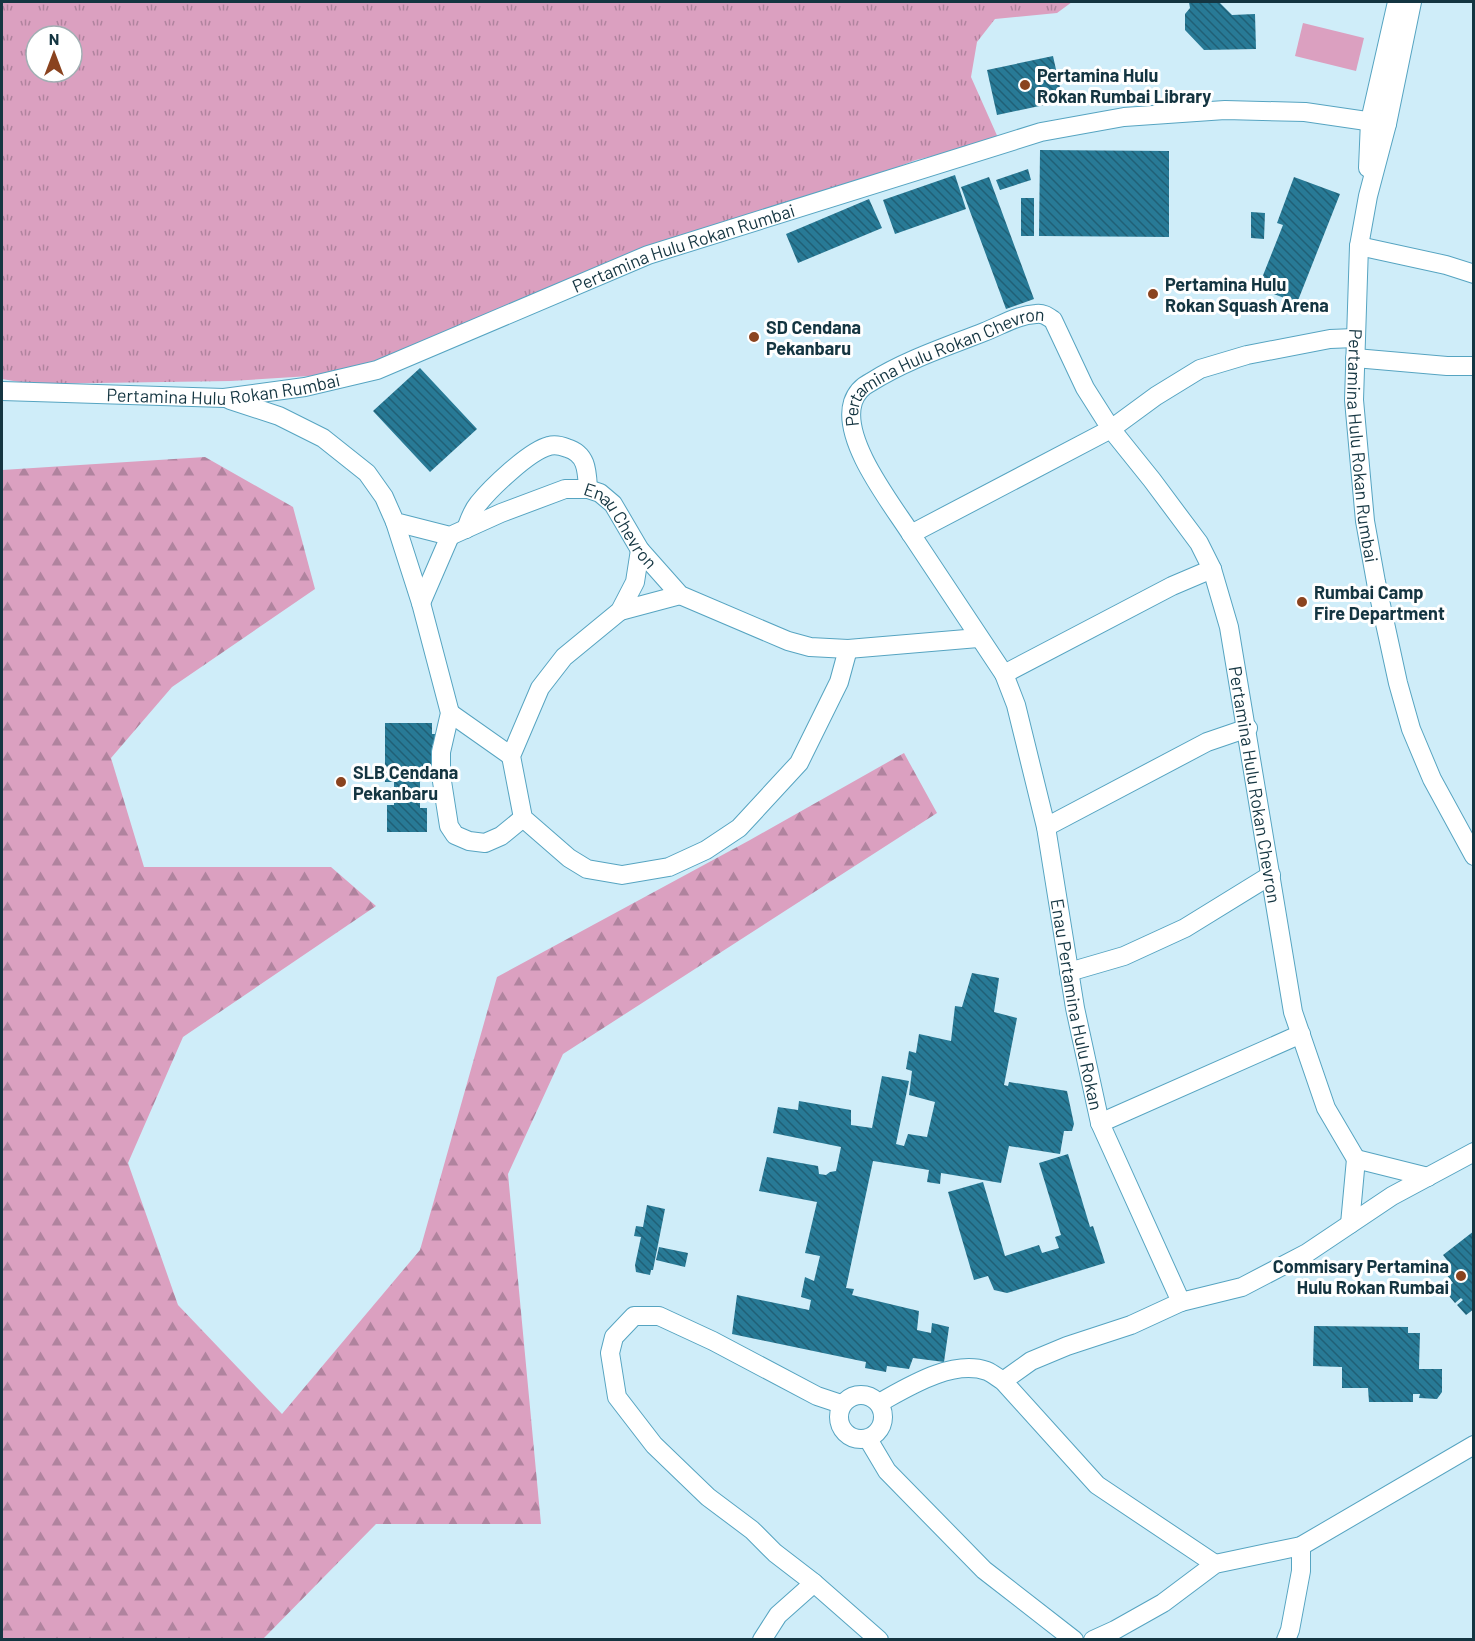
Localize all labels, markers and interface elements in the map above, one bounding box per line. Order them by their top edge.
north arrow [24,24,84,84]
text: N [49,29,59,48]
place label: Pertamina Hulu Rokan Rumbai Library [1037,64,1211,107]
marker: Pertamina Hulu Rokan Rumbai Library [1018,78,1032,92]
street label: Pertamina Hulu Rokan Rumbai [569,199,797,297]
place label: Pertamina Hulu Rokan Squash Arena [1165,273,1329,316]
marker: Pertamina Hulu Rokan Squash Arena [1146,287,1160,301]
street label: Pertamina Hulu Rokan Chevron [840,303,1045,428]
place label: SD Cendana Pekanbaru [766,316,861,359]
street label: Pertamina Hulu Rokan Rumbai [1343,328,1383,564]
marker: SD Cendana Pekanbaru [747,330,761,344]
street label: Pertamina Hulu Rokan Rumbai [106,368,342,409]
street label: Enau Chevron [581,477,662,573]
place label: Rumbai Camp Fire Department [1314,581,1445,624]
marker: Rumbai Camp Fire Department [1295,595,1309,609]
street label: Pertamina Hulu Rokan Chevron [1225,664,1286,905]
place label: SLB Cendana Pekanbaru [353,761,458,804]
marker: SLB Cendana Pekanbaru [334,775,348,789]
street label: Enau Pertamina Hulu Rokan [1047,897,1108,1112]
place label: Commisary Pertamina Hulu Rokan Rumbai [1273,1255,1449,1298]
marker: Commisary Pertamina Hulu Rokan Rumbai [1454,1269,1468,1283]

